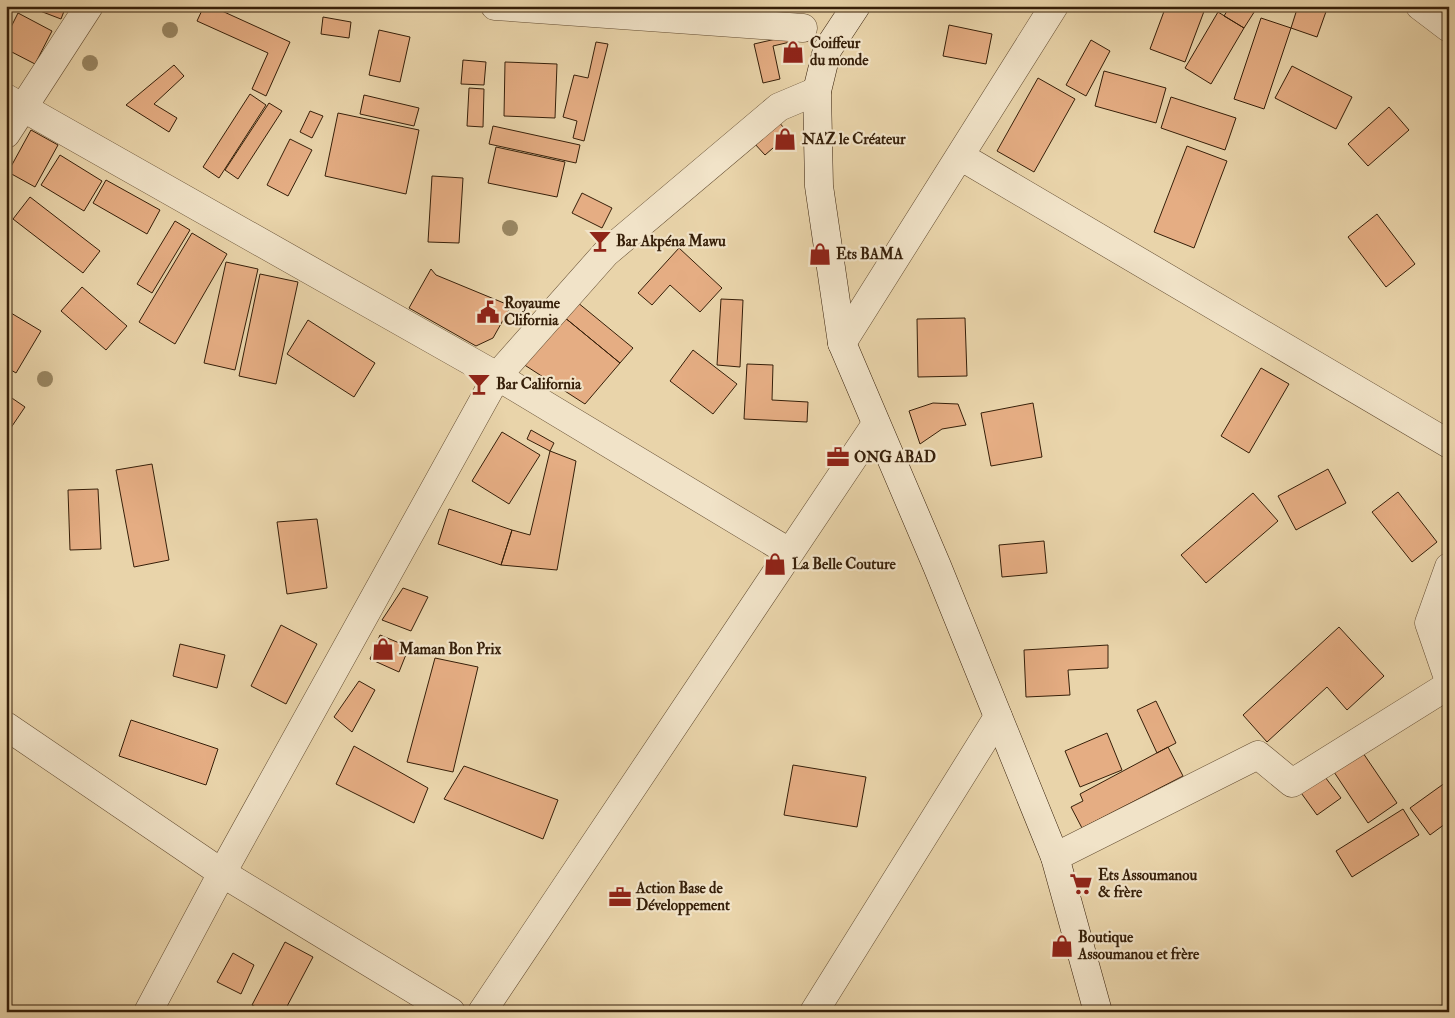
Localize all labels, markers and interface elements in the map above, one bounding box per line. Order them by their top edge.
place label: Coiffeur du monde [810,34,869,70]
shop icon: Coiffeur du monde [780,39,806,65]
shop icon: NAZ le Créateur [772,126,798,152]
place label: NAZ le Créateur [801,130,906,149]
bar icon: Bar Akpéna Mawu [587,228,613,254]
place label: Bar Akpéna Mawu [616,232,726,252]
shop icon: Ets BAMA [807,241,833,267]
place label: Ets BAMA [836,245,904,264]
place label: Royaume Clifornia [504,294,561,330]
public building icon: Royaume Clifornia [475,299,501,325]
bar icon: Bar California [466,371,492,397]
place label: Bar California [496,375,582,394]
office icon: ONG ABAD [825,444,851,470]
place label: ONG ABAD [854,448,936,467]
shop icon: La Belle Couture [762,551,788,577]
place label: La Belle Couture [792,555,896,574]
shop icon: Maman Bon Prix [370,636,396,662]
place label: Maman Bon Prix [398,640,501,659]
place label: Ets Assoumanou & frère [1098,866,1197,902]
supermarket icon: Ets Assoumanou & frère [1068,871,1094,897]
place label: Action Base de Développement [635,879,730,916]
office icon: Action Base de Développement [607,884,633,910]
place label: Boutique Assoumanou et frère [1077,928,1200,964]
shop icon: Boutique Assoumanou et frère [1049,933,1075,959]

